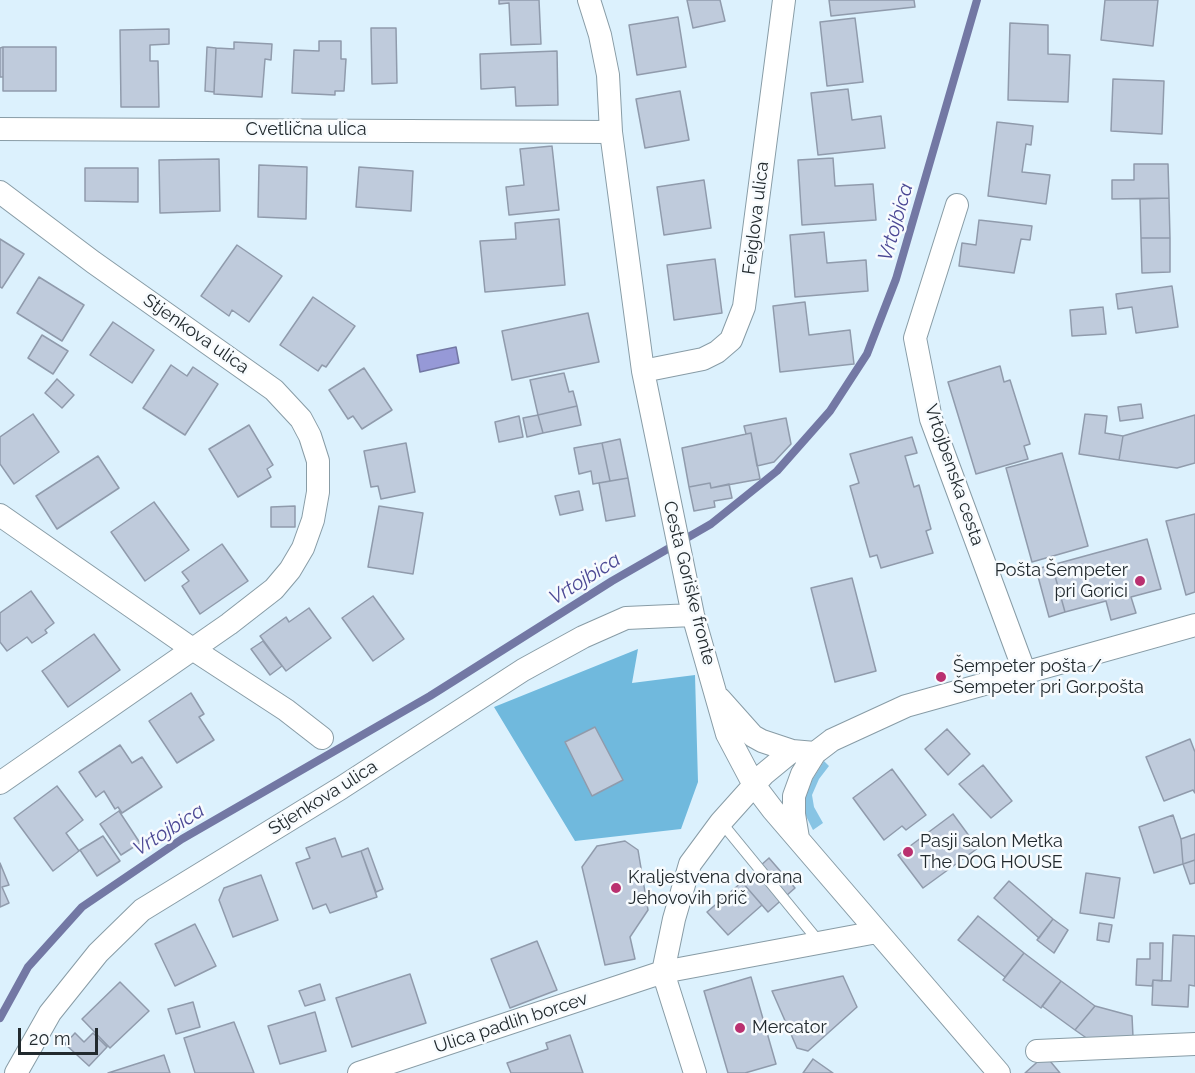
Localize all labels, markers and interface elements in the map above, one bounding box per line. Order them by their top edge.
street label: Cvetlična ulica [246,119,366,141]
street label: Feiglova ulica [738,160,774,276]
water label: Vrtojbica [873,180,919,264]
street label: Stjenkova ulica [139,290,253,378]
street label: Vrtojbenska cesta [920,401,988,549]
street label: Cesta Goriške fronte [658,499,720,667]
water label: Vrtojbica [545,548,625,610]
place label: Pošta Šempeter pri Gorici [995,560,1128,602]
marker: Pošta Šempeter pri Gorici [1133,574,1147,588]
place label: Šempeter pošta / Šempeter pri Gor.pošta [953,656,1144,698]
marker: Šempeter pošta / Šempeter pri Gor.pošta [934,670,948,684]
street label: Stjenkova ulica [265,756,381,840]
water label: Vrtojbica [129,799,209,861]
place label: Pasji salon Metka The DOG HOUSE [920,831,1063,874]
marker: Pasji salon Metka The DOG HOUSE [901,845,915,859]
place label: Kraljestvena dvorana Jehovovih prič [628,867,802,910]
marker: Kraljestvena dvorana Jehovovih prič [609,881,623,895]
street label: Ulica padlih borcev [432,988,590,1058]
scale bar [21,1016,100,1054]
place label: Mercator [752,1017,827,1039]
marker: Mercator [733,1021,747,1035]
text: 20 m [29,1028,71,1049]

